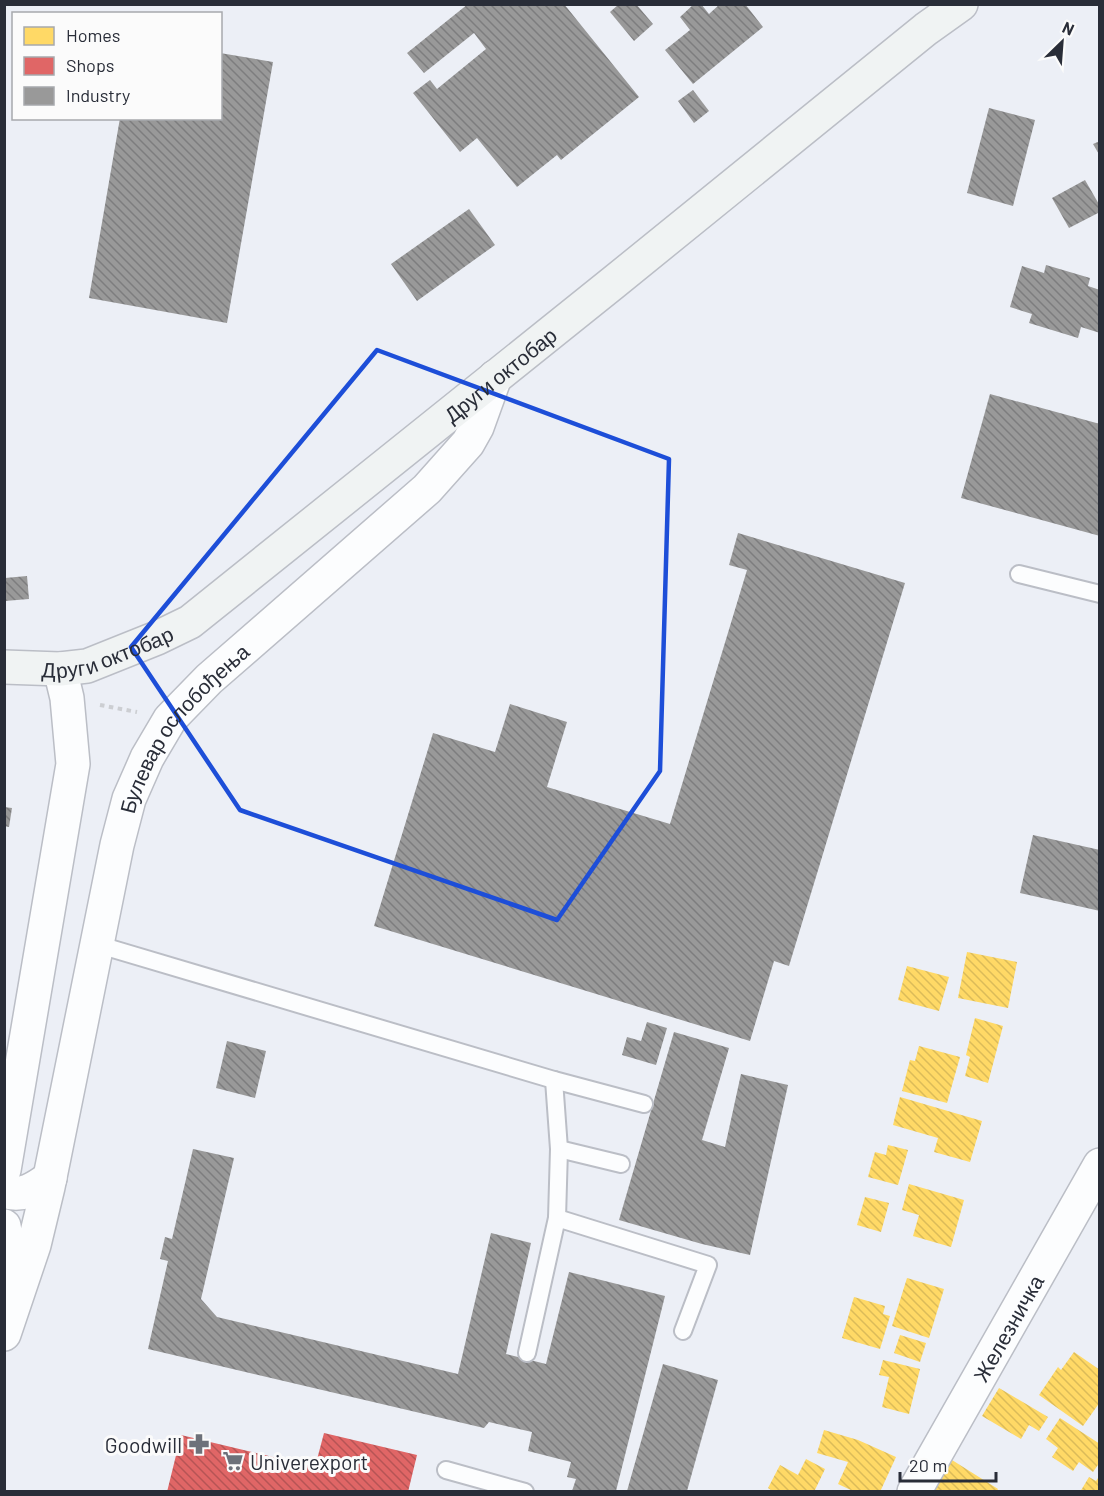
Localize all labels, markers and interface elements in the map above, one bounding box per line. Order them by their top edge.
legend [12,12,222,120]
north arrow [1032,12,1092,72]
text: N [1060,17,1077,39]
text: Homes [66,24,120,46]
text: Shops [66,54,115,76]
text: Industry [66,84,130,106]
street label: Други октобар [438,321,561,427]
street label: Други октобар [41,620,177,682]
street label: Булевар ослобођења [113,638,254,816]
street label: Железничка [967,1270,1048,1386]
place label: Goodwill [105,1432,182,1457]
pharmacy icon: Goodwill [187,1432,211,1456]
scale bar [900,1445,996,1483]
supermarket icon: Univerexport [221,1449,245,1473]
place label: Univerexport [250,1449,368,1474]
text: 20 m [909,1454,947,1476]

